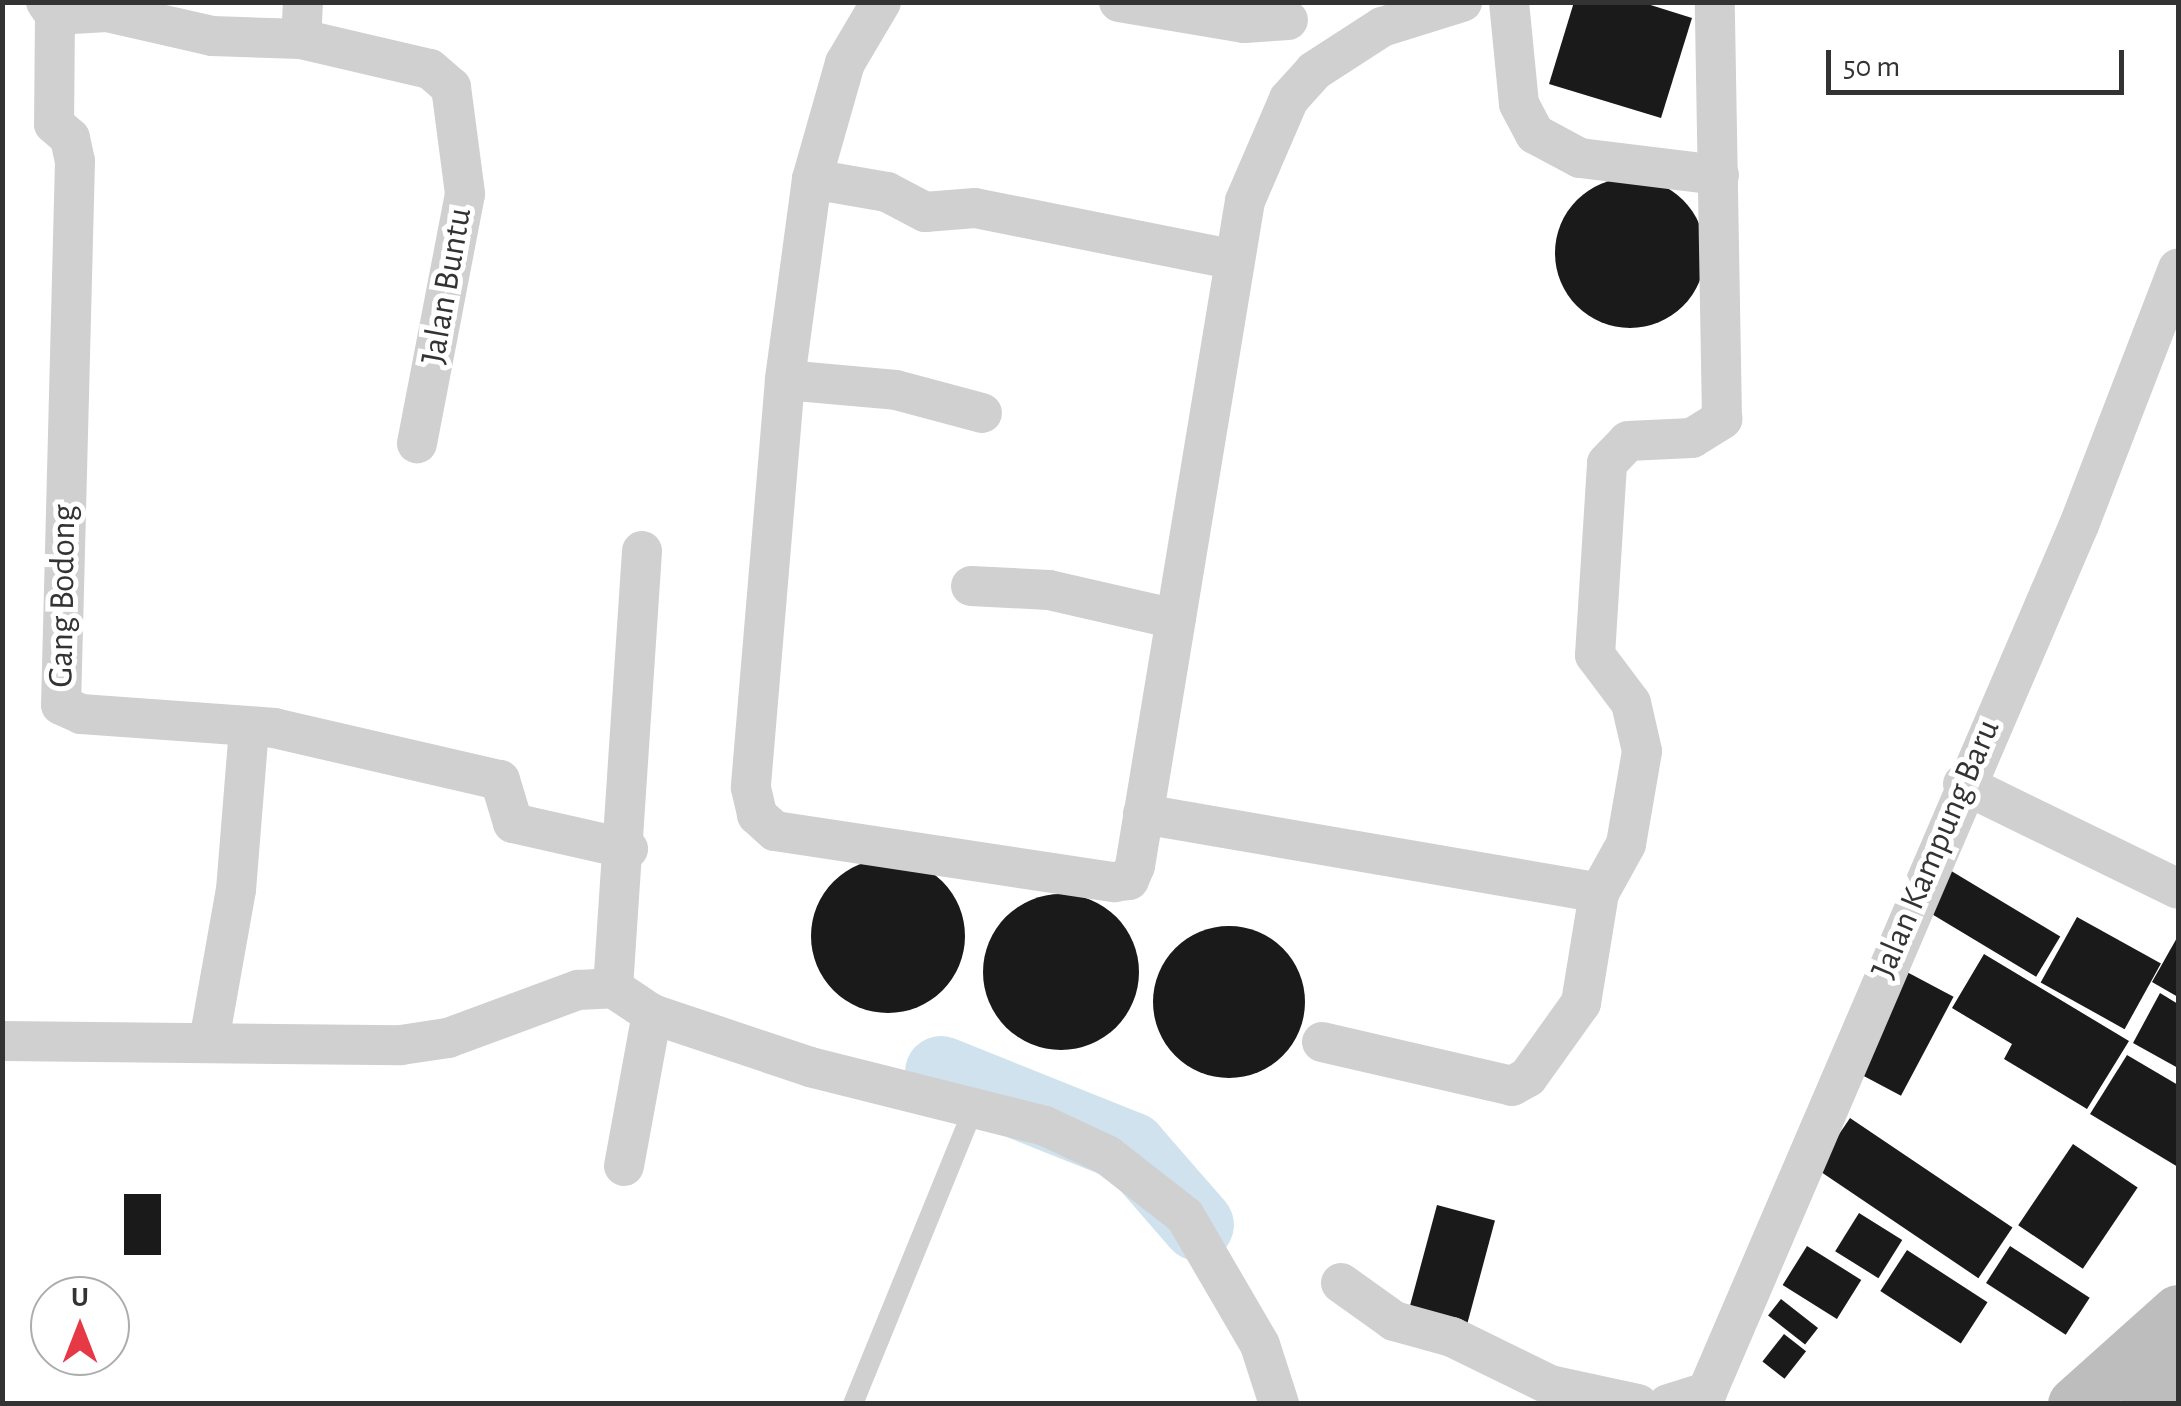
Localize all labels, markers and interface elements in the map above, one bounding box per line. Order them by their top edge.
scale bar [1831,30,2128,92]
text: 50 m [1843,52,1900,82]
street label: Jalan Buntu [413,205,481,367]
street label: Gang Bodong [40,504,86,688]
street label: Jalan Kampung Baru [1863,713,2009,985]
north arrow [30,1276,130,1376]
text: U [71,1284,89,1312]

